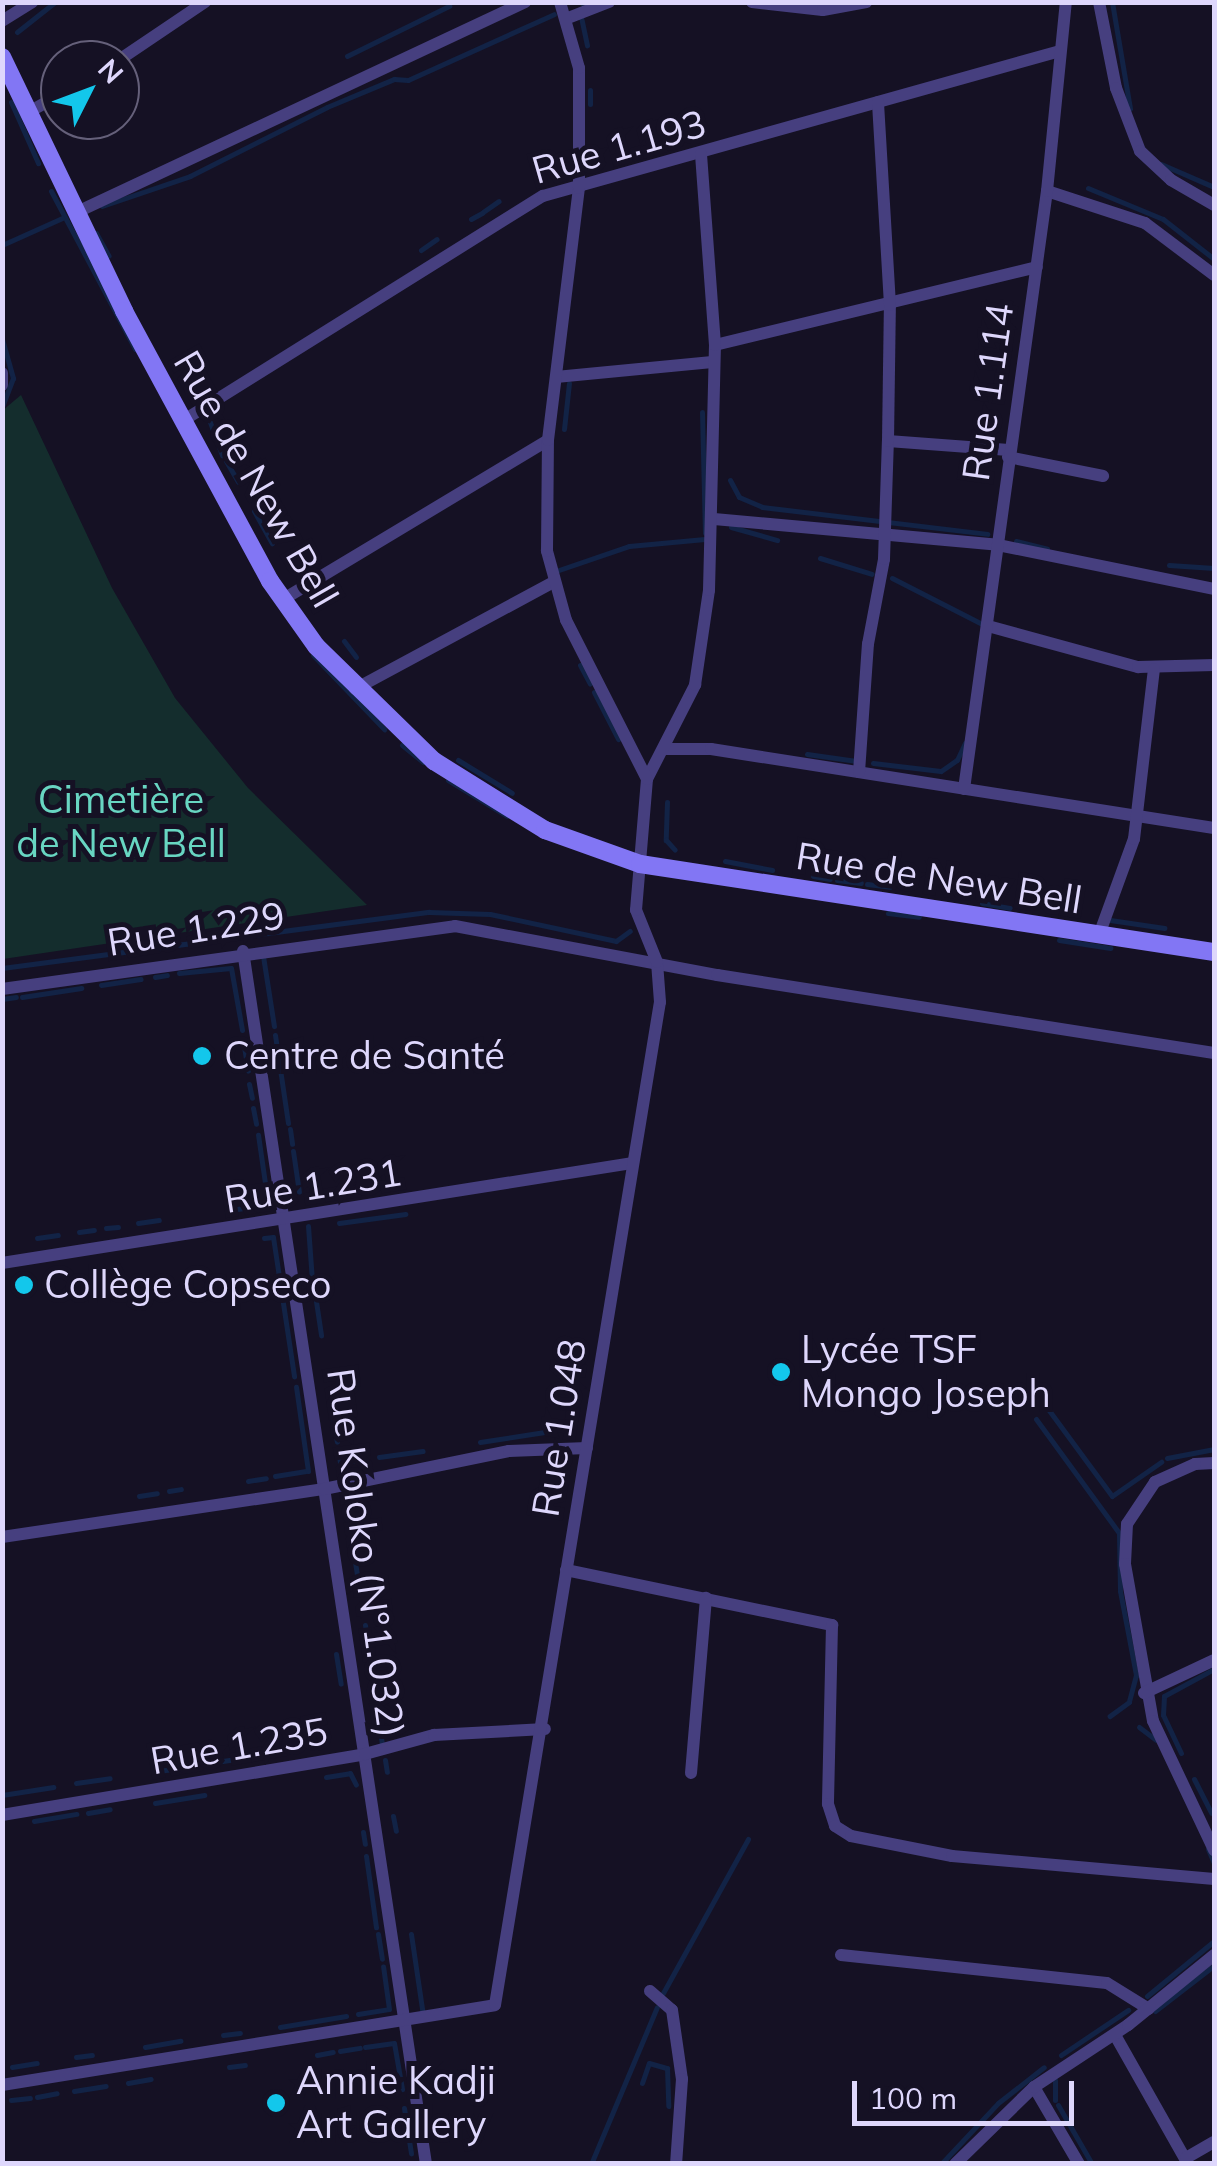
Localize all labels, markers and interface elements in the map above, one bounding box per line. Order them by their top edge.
north arrow [40,40,140,140]
text: N [91,51,131,90]
street label: Rue 1.193 [527,100,711,194]
street label: Rue 1.114 [953,300,1023,484]
street label: Rue de New Bell [164,343,348,615]
park label: Cimetière de New Bell [16,777,226,866]
street label: Rue de New Bell [793,833,1085,923]
street label: Rue 1.229 [104,893,288,965]
place label: Centre de Santé [224,1033,505,1079]
marker: Centre de Santé [189,1043,215,1069]
street label: Rue 1.231 [221,1150,405,1222]
place label: Collège Copseco [44,1262,331,1308]
marker: Collège Copseco [13,1274,35,1296]
place label: Lycée TSF Mongo Joseph [801,1327,1051,1416]
street label: Rue 1.048 [523,1336,595,1520]
marker: Lycée TSF Mongo Joseph [770,1361,792,1383]
street label: Rue Koloko (N°1.032) [318,1366,414,1740]
street label: Rue 1.235 [147,1708,331,1784]
place label: Annie Kadji Art Gallery [296,2058,496,2148]
scale bar [857,2061,1080,2123]
text: 100 m [869,2079,957,2117]
marker: Annie Kadji Art Gallery [265,2092,287,2114]

